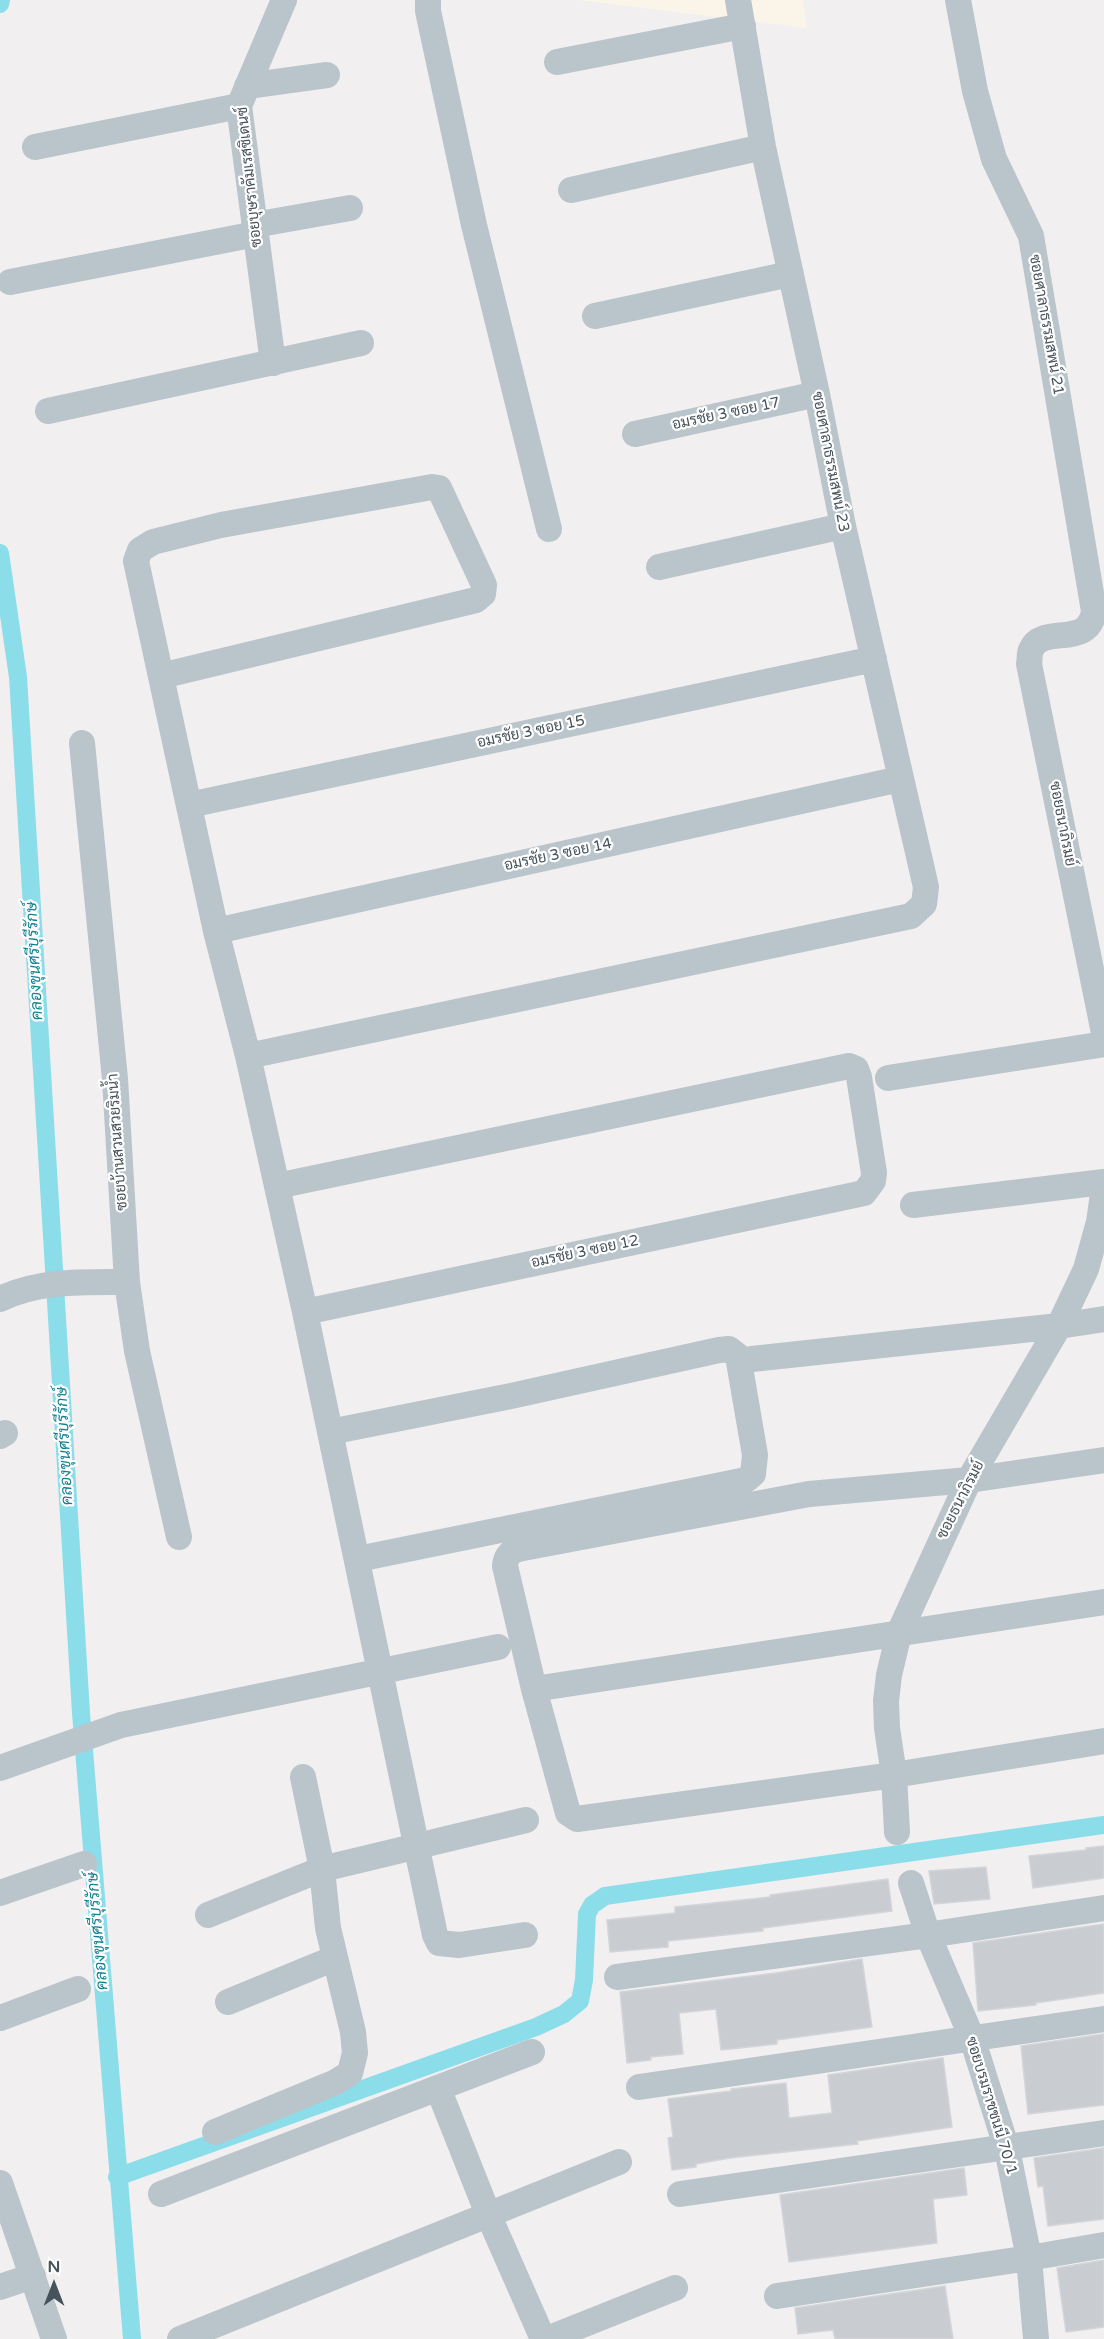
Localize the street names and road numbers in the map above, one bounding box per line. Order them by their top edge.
street label: ซอยบุษราคัมเรสซิเดนซ์ [234,106,266,248]
street label: ซอยศาลาธรรมสพน์ 21 [1025,253,1067,397]
street label: ซอยศาลาธรรมสพน์ 23 [808,390,852,534]
street label: อมรชัย 3 ซอย 17 [671,394,781,434]
street label: อมรชัย 3 ซอย 15 [476,712,586,752]
street label: ซอยธนาภิรมย์ [1045,780,1079,868]
street label: อมรชัย 3 ซอย 14 [503,835,613,875]
street label: ซอยบ้านสวนสวยริมน้ำ [104,1073,132,1211]
street label: อมรชัย 3 ซอย 12 [530,1232,640,1272]
street label: ซอยธนาภิรมย์ [933,1458,989,1542]
street label: ซอยบรมราชชนนี 70/1 [961,2035,1021,2177]

